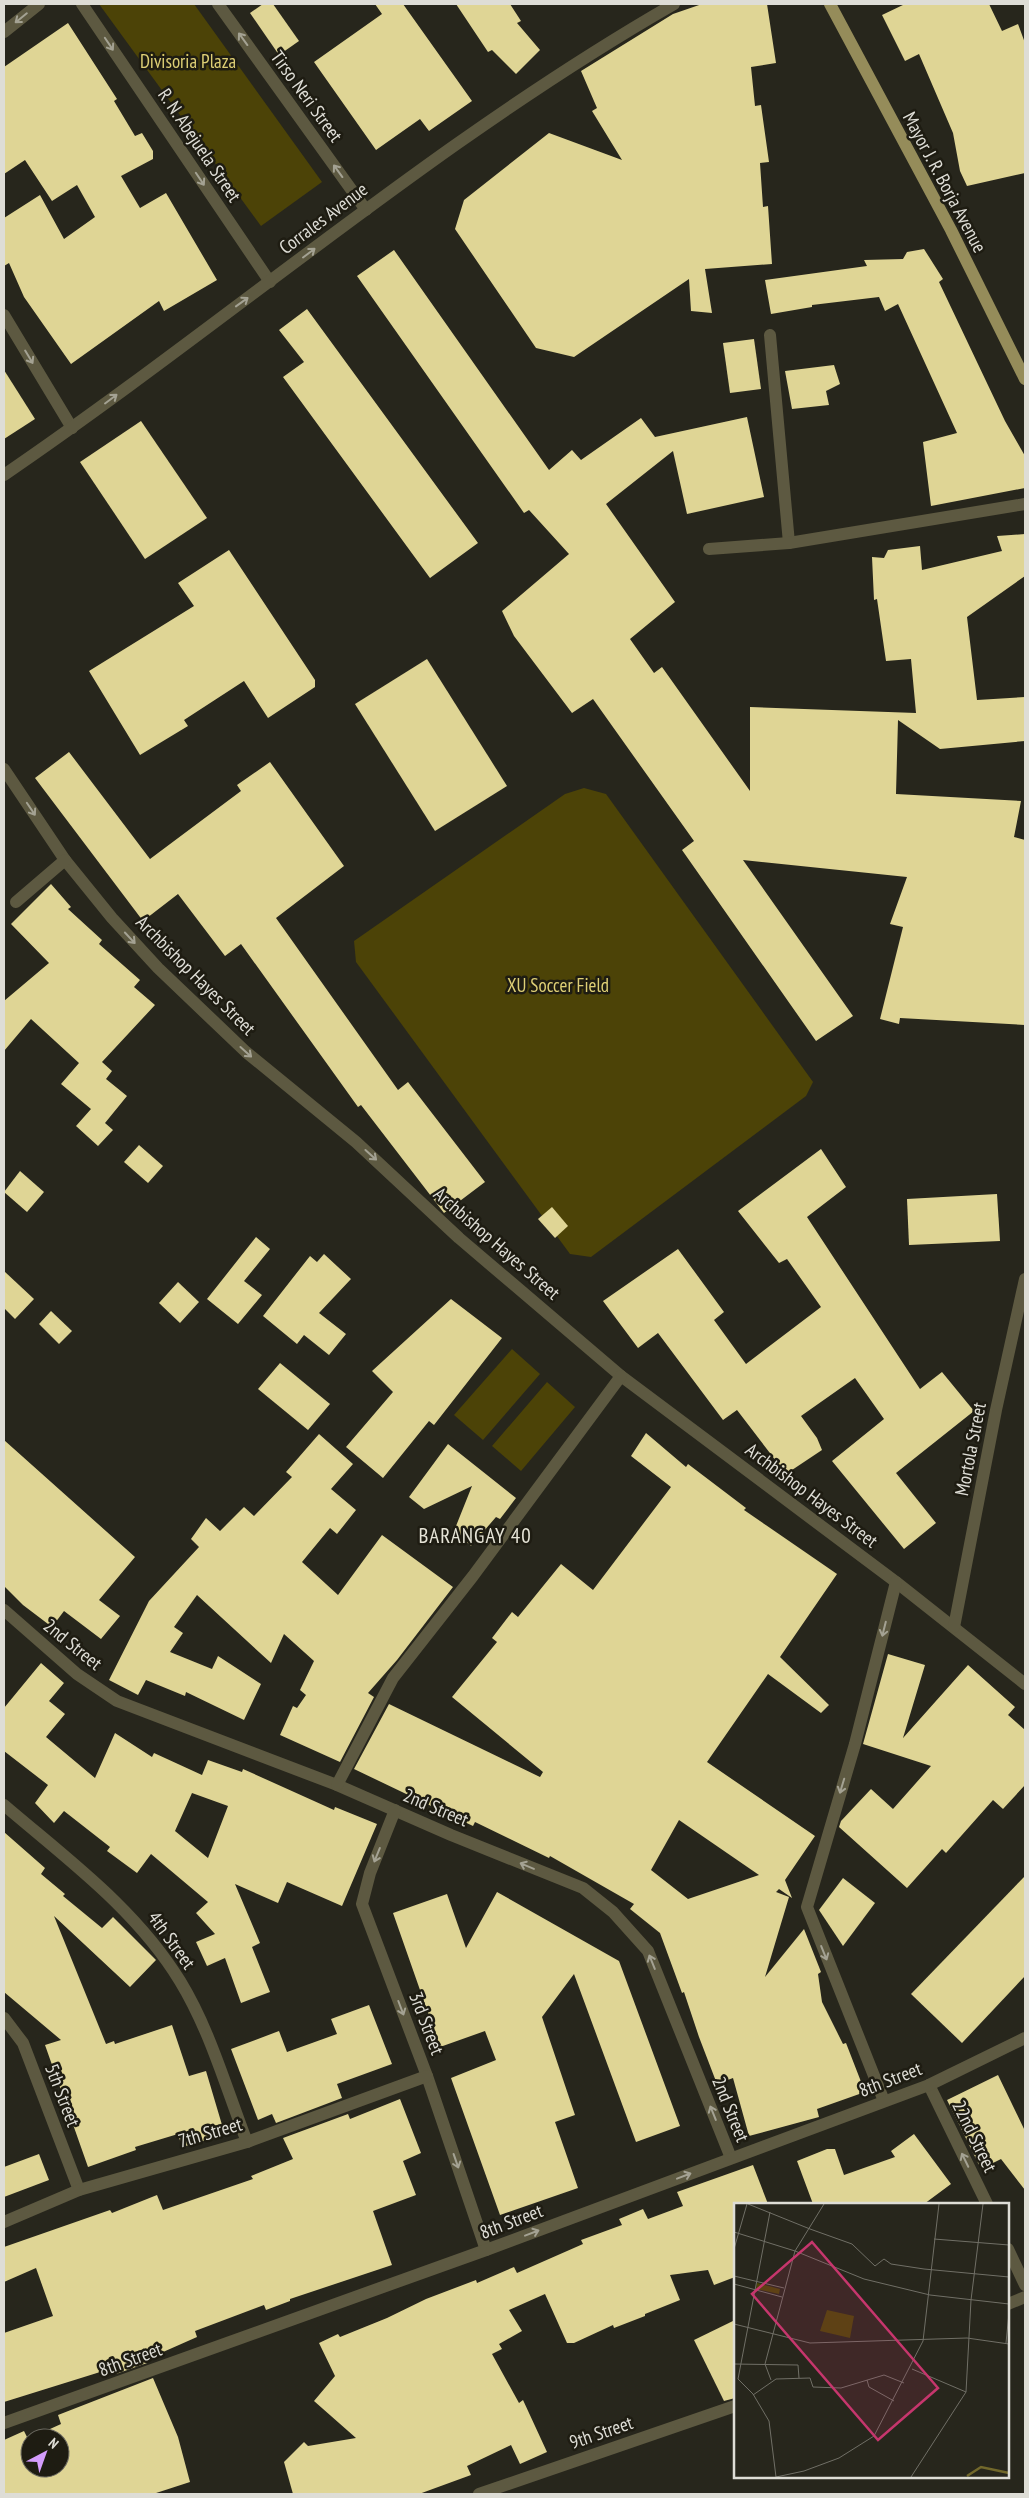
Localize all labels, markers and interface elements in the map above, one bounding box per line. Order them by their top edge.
one-way arrow [15,12,28,23]
one-way arrow [238,32,248,46]
one-way arrow [104,37,114,51]
street label: Tirso Neri Street [266,46,349,147]
park label: Divisoria Plaza [140,49,236,73]
street label: R. N. Abejuela Street [153,84,247,207]
street label: Mayor J. R. Borja Avenue [898,108,992,257]
one-way arrow [332,165,343,178]
one-way arrow [195,171,205,185]
street label: Corrales Avenue [274,177,372,259]
one-way arrow [302,247,315,258]
one-way arrow [235,297,249,307]
one-way arrow [24,350,34,364]
one-way arrow [104,394,118,404]
one-way arrow [26,802,36,816]
street label: Archbishop Hayes Street [131,910,261,1040]
one-way arrow [125,931,136,944]
park label: XU Soccer Field [507,973,609,997]
one-way arrow [240,1046,253,1058]
one-way arrow [365,1149,378,1161]
street label: Archbishop Hayes Street [429,1182,566,1305]
street label: Mortola Street [949,1399,991,1498]
street label: Archbishop Hayes Street [741,1437,884,1553]
district label: BARANGAY 40 [418,1522,532,1549]
street label: 2nd Street [39,1613,108,1675]
one-way arrow [879,1621,888,1637]
one-way arrow [837,1778,847,1794]
street label: 2nd Street [400,1783,473,1832]
one-way arrow [372,1847,381,1862]
one-way arrow [520,1860,535,1870]
street label: 4th Street [143,1906,201,1974]
one-way arrow [821,1945,830,1960]
one-way arrow [647,1955,656,1970]
street label: 3rd Street [404,1988,450,2059]
one-way arrow [397,2000,406,2015]
street label: 8th Street [855,2056,926,2102]
street label: 5th Street [40,2060,86,2131]
street label: 2nd Street [707,2073,755,2146]
street label: 22nd Street [947,2096,1003,2177]
one-way arrow [707,2106,717,2121]
street label: 7th Street [175,2111,245,2153]
one-way arrow [452,2153,461,2169]
one-way arrow [960,2153,970,2168]
one-way arrow [676,2171,691,2180]
street label: 8th Street [476,2198,547,2244]
inset map [734,2203,1009,2478]
one-way arrow [524,2228,539,2237]
street label: 8th Street [95,2336,166,2381]
street label: 9th Street [566,2410,637,2454]
north arrow [20,2428,70,2478]
text: N [45,2434,62,2452]

